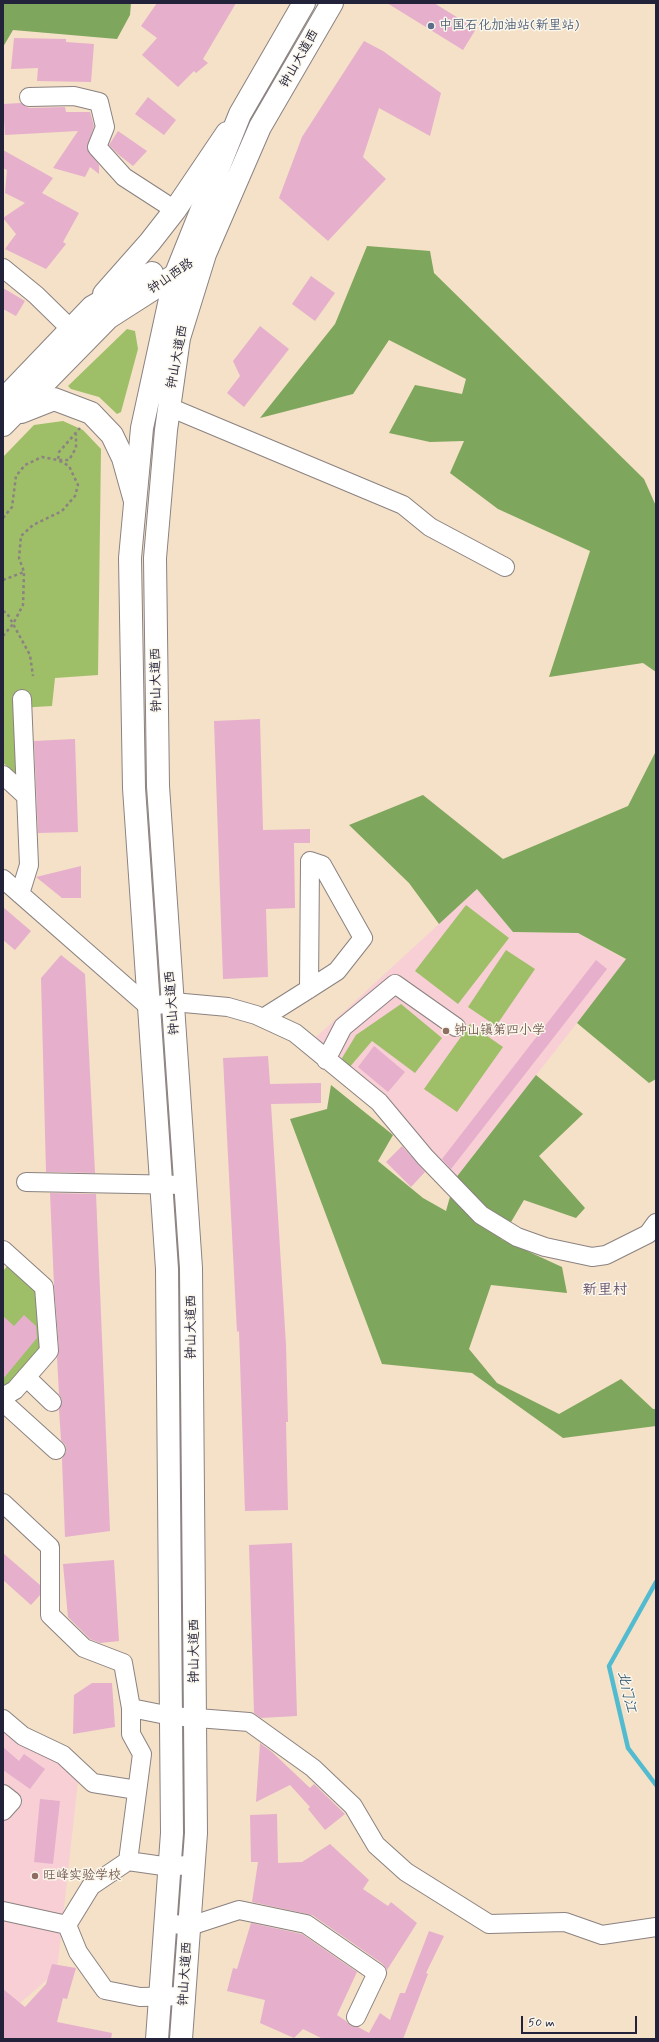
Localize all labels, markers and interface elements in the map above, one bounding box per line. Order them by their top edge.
place label: 中国石化加油站(新里站) [439,18,579,34]
marker: 中国石化加油站(新里站) [426,21,436,31]
street label: 钟山大道西 [277,27,323,91]
street label: 钟山西路 [145,256,197,298]
street label: 钟山大道西 [164,324,192,390]
street label: 钟山大道西 [149,647,165,713]
street label: 钟山大道西 [163,970,183,1036]
place label: 钟山镇第四小学 [454,1023,545,1039]
marker: 钟山镇第四小学 [441,1026,451,1036]
district label: 新里村 [583,1282,627,1300]
street label: 钟山大道西 [184,1295,200,1359]
street label: 钟山大道西 [187,1619,203,1683]
water label: 北门江 [613,1670,639,1714]
place label: 旺峰实验学校 [43,1868,121,1884]
marker: 旺峰实验学校 [30,1871,40,1881]
street label: 钟山大道西 [176,1941,196,2007]
scale bar [523,2008,639,2034]
text: 50 m [528,2015,555,2031]

